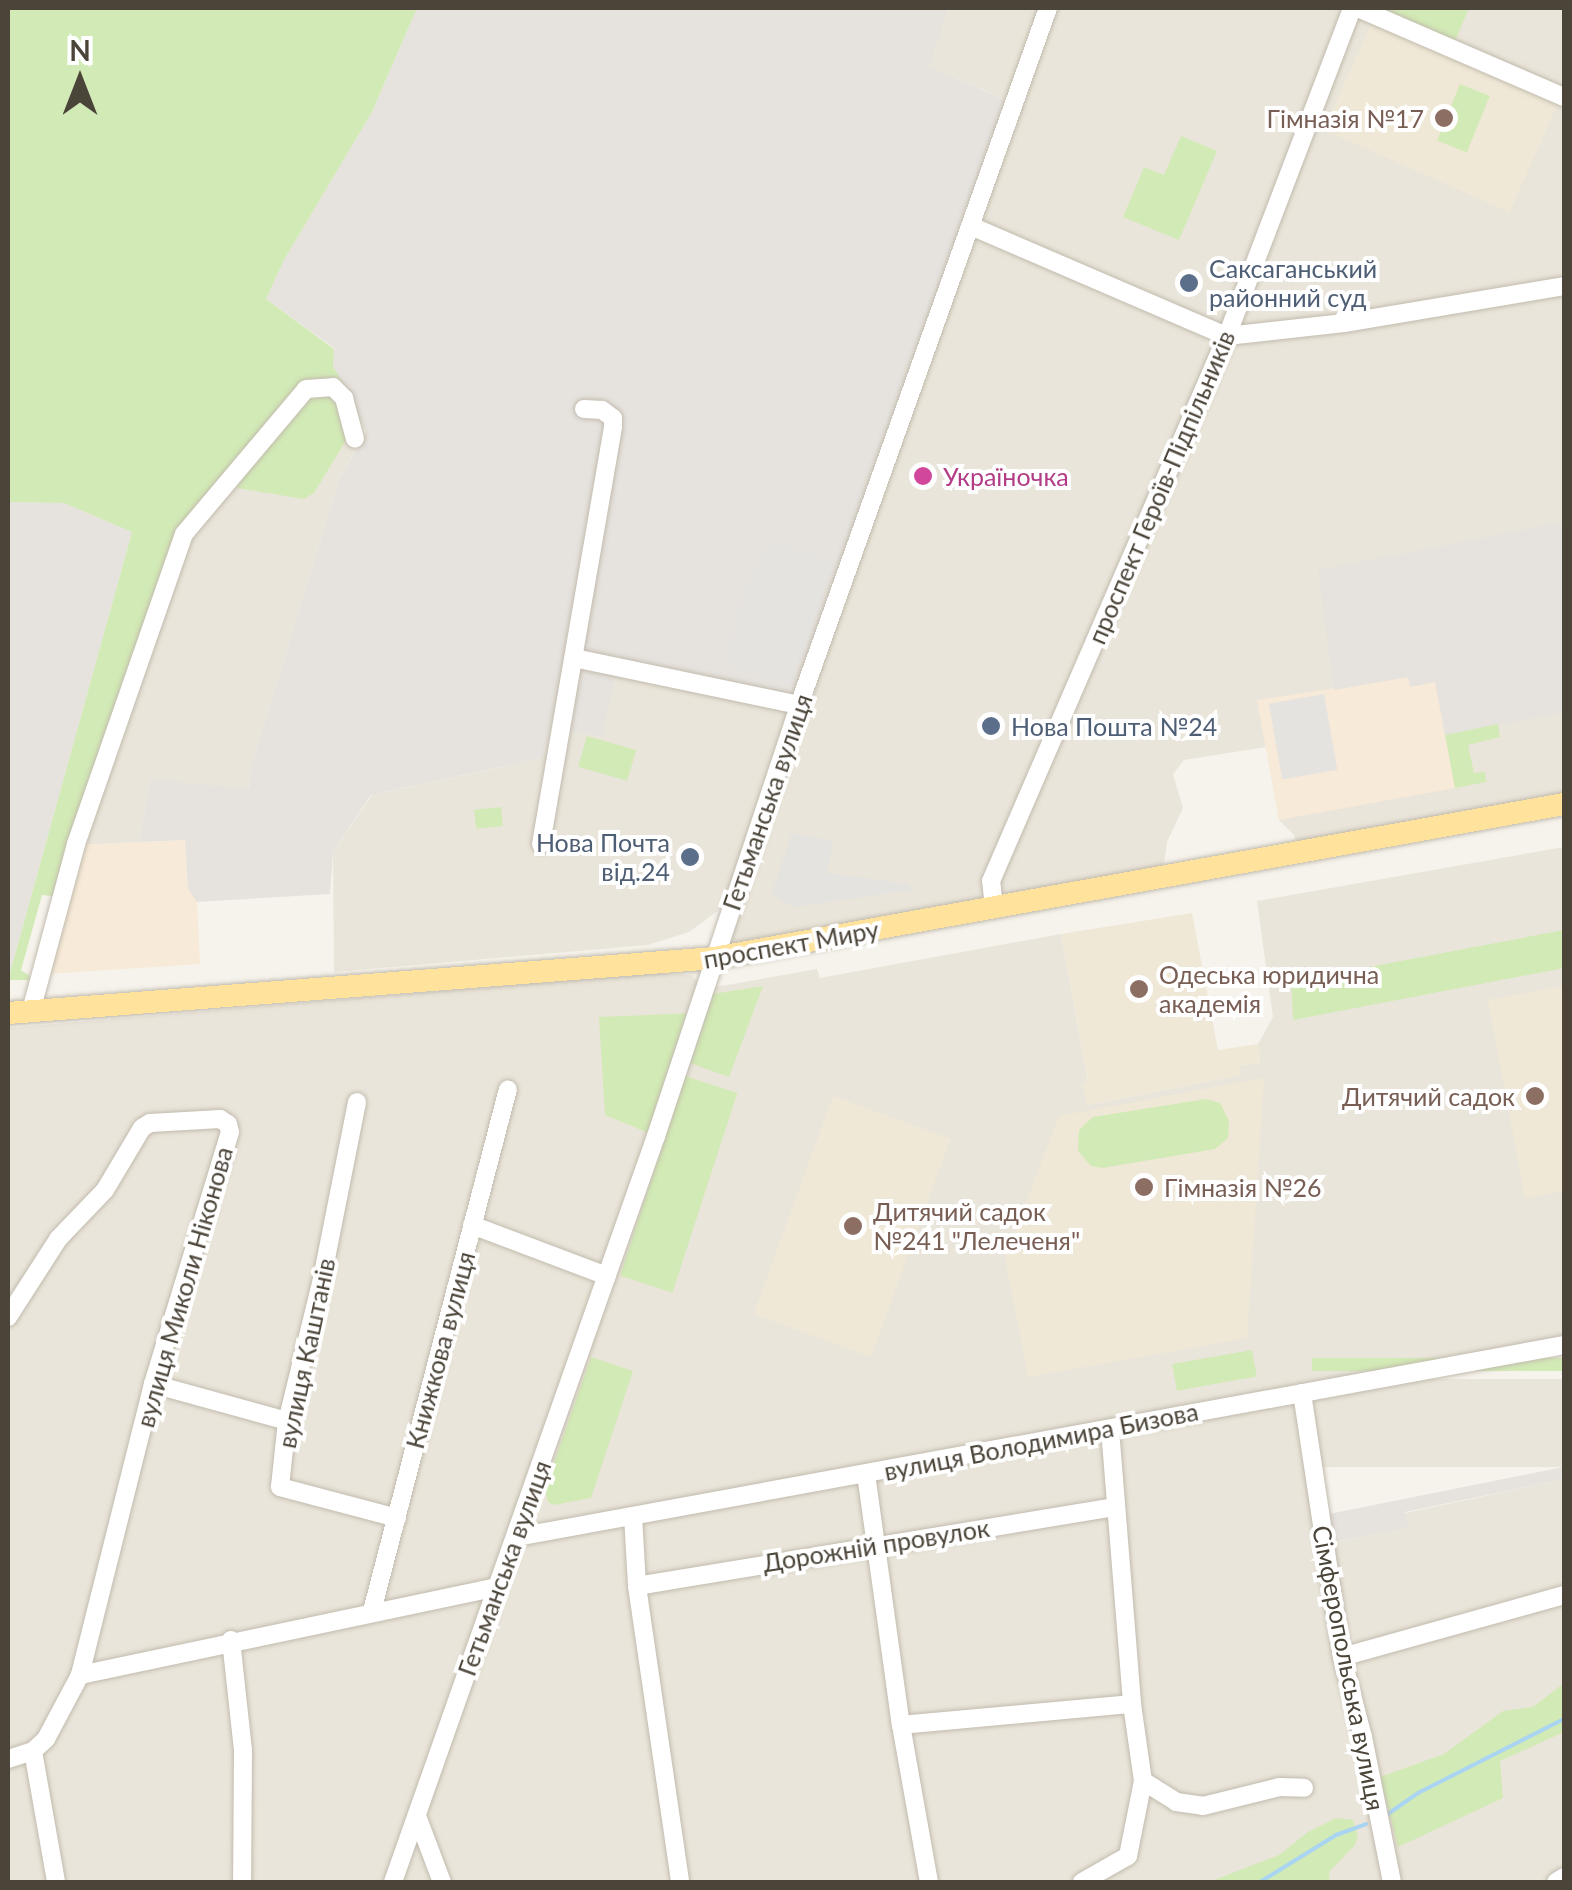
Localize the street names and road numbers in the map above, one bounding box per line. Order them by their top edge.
street label: проспект Героїв-Підпільників [1081,326,1241,648]
street label: Гетьманська вулиця [716,690,818,914]
street label: проспект Миру [701,914,881,974]
street label: вулиця Миколи Ніконова [130,1143,238,1431]
street label: Книжкова вулиця [399,1248,481,1452]
street label: вулиця Каштанів [271,1255,341,1451]
street label: вулиця Володимира Бизова [881,1396,1201,1486]
street label: Гетьманська вулиця [451,1456,557,1680]
street label: Дорожній провулок [761,1512,991,1578]
street label: Сімферопольська вулиця [1307,1523,1391,1813]

